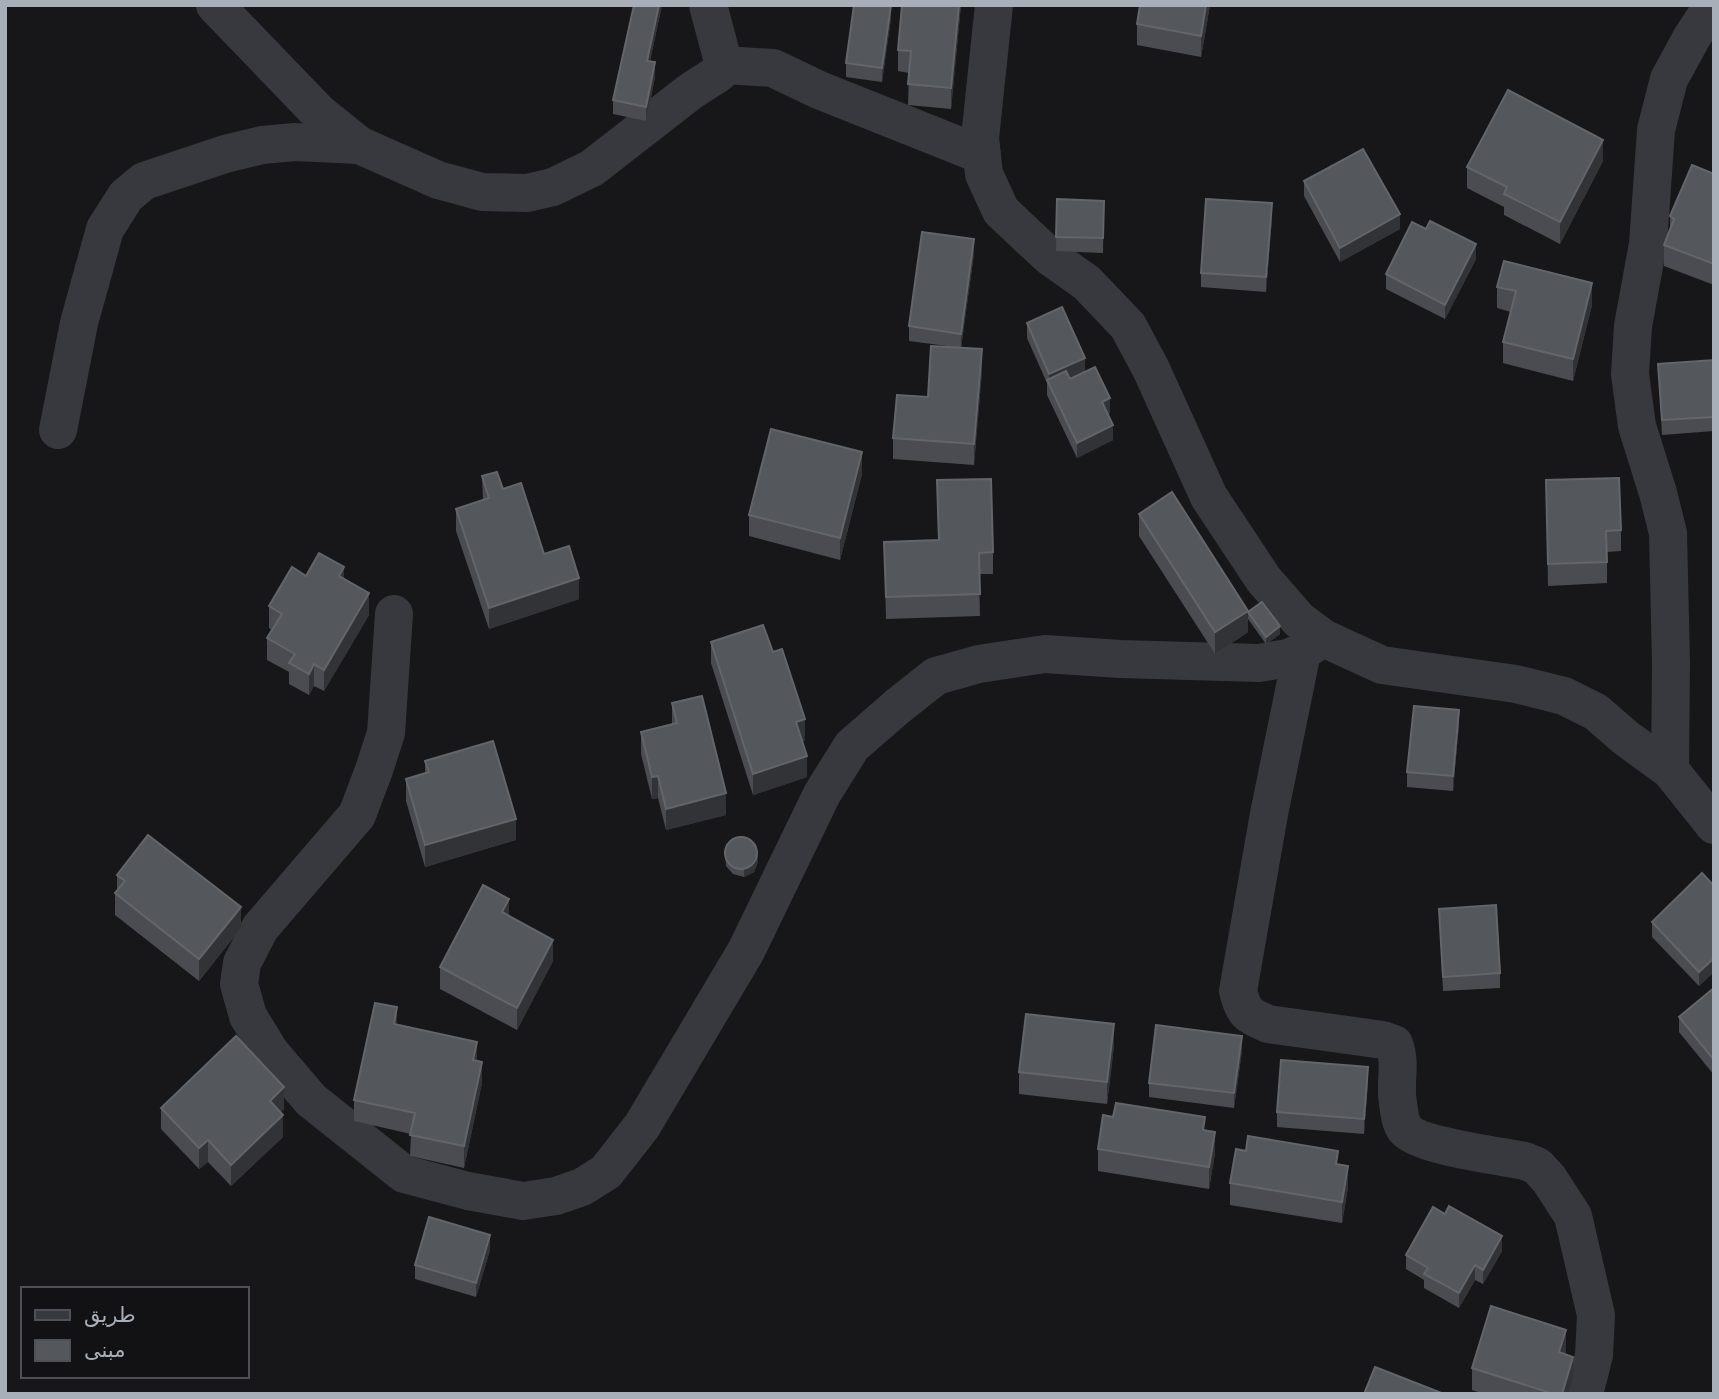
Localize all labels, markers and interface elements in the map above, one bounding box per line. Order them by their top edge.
legend [21,1287,248,1378]
text: طريق [84,1303,136,1327]
text: مبنى [84,1338,125,1362]

